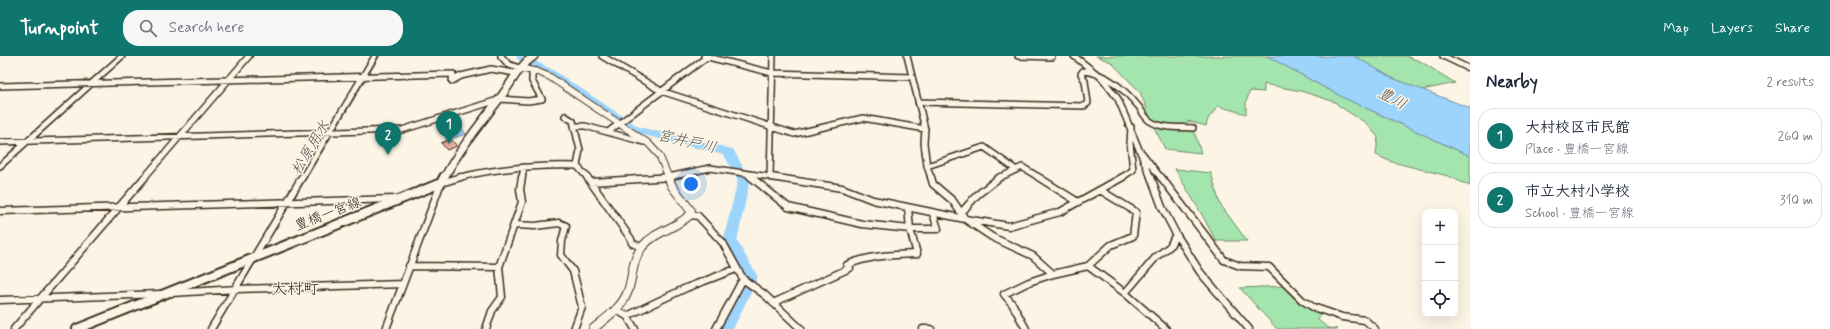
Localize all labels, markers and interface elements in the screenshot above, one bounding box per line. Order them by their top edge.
search box [123,10,403,46]
text: Turnpoint [20,16,99,41]
icon: search [137,17,159,39]
text: Search here [169,18,244,38]
text: Map [1663,19,1689,37]
text: Layers [1711,19,1753,37]
text: Share [1775,19,1810,37]
text: Nearby [1486,71,1538,93]
text: 2 results [1767,74,1814,91]
water label: 豊川 [1374,83,1410,115]
pin: 1 [436,111,462,144]
water label: 松原用水 [287,117,335,179]
text: 大村校区市民館 [1525,118,1630,138]
pin: 2 [375,122,401,155]
water label: 宮井戸川 [656,126,718,158]
text: 1 [1497,128,1503,145]
text: 260 m [1778,128,1813,145]
text: Place · 豊橋一宮線 [1525,141,1629,158]
your location [681,174,701,194]
text: 市立大村小学校 [1525,182,1630,202]
text: 2 [1497,192,1503,209]
text: 310 m [1780,192,1813,209]
street label: 豊橋一宮線 [292,193,364,235]
text: School · 豊橋一宮線 [1525,205,1634,222]
map controls [1422,209,1458,317]
button: + [1422,209,1458,245]
button: − [1422,245,1458,281]
district label: 大村町 [271,279,319,300]
button: locate [1422,281,1458,317]

